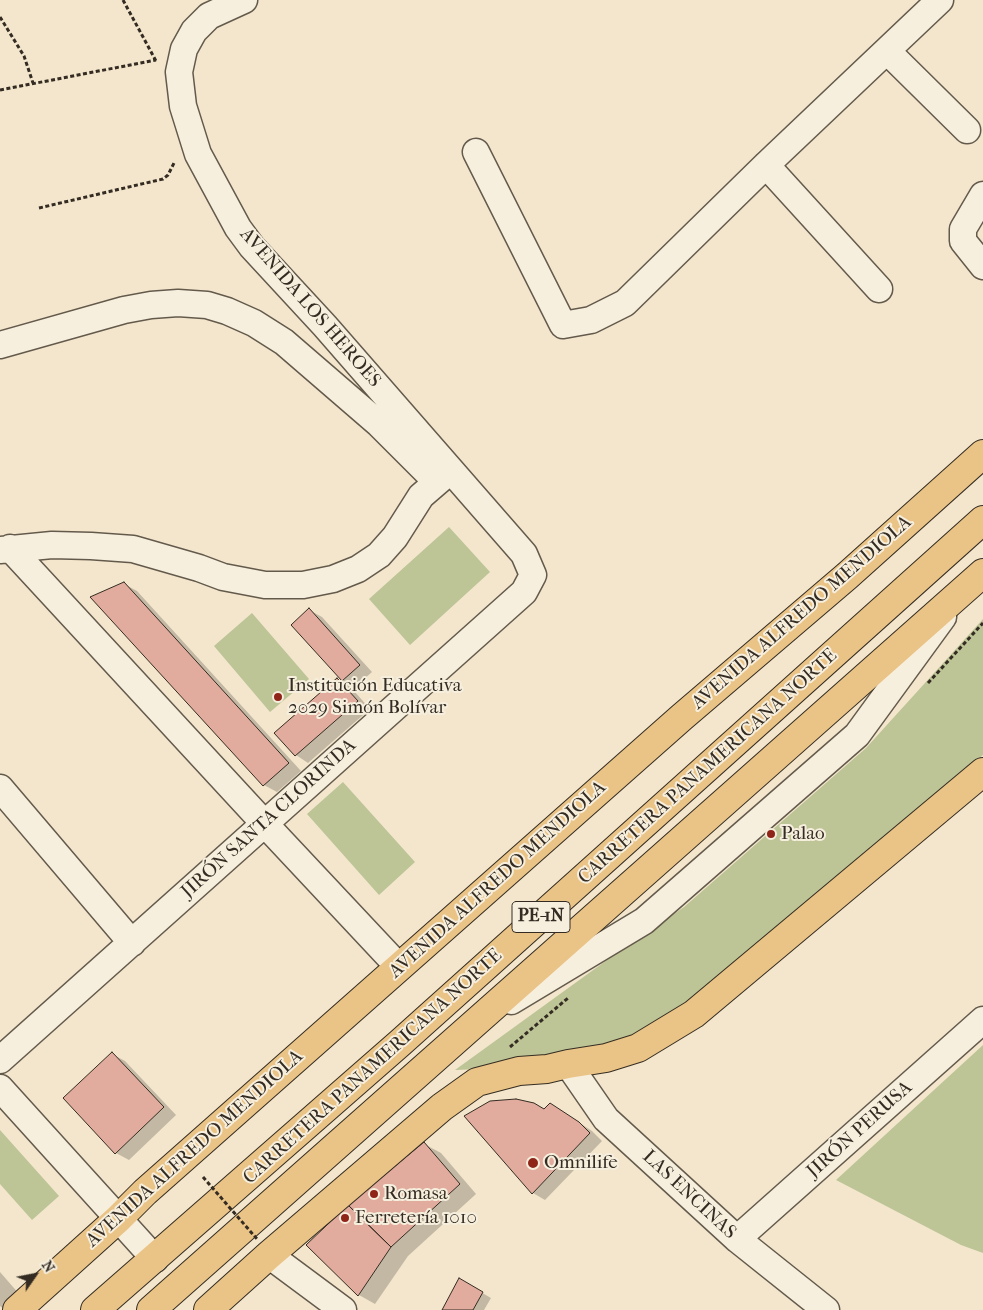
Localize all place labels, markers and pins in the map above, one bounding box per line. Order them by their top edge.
place label: Institución Educativa 2029 Simón Bolívar [288,675,462,719]
marker: Institución Educativa 2029 Simón Bolívar [272,691,284,703]
place label: Palao [781,823,825,845]
marker: Palao [765,828,777,840]
place label: Omnilife [544,1152,618,1174]
marker: Omnilife [526,1156,540,1170]
place label: Romasa [384,1183,447,1205]
marker: Romasa [368,1188,380,1200]
place label: Ferretería 1010 [355,1207,477,1229]
marker: Ferretería 1010 [339,1212,351,1224]

